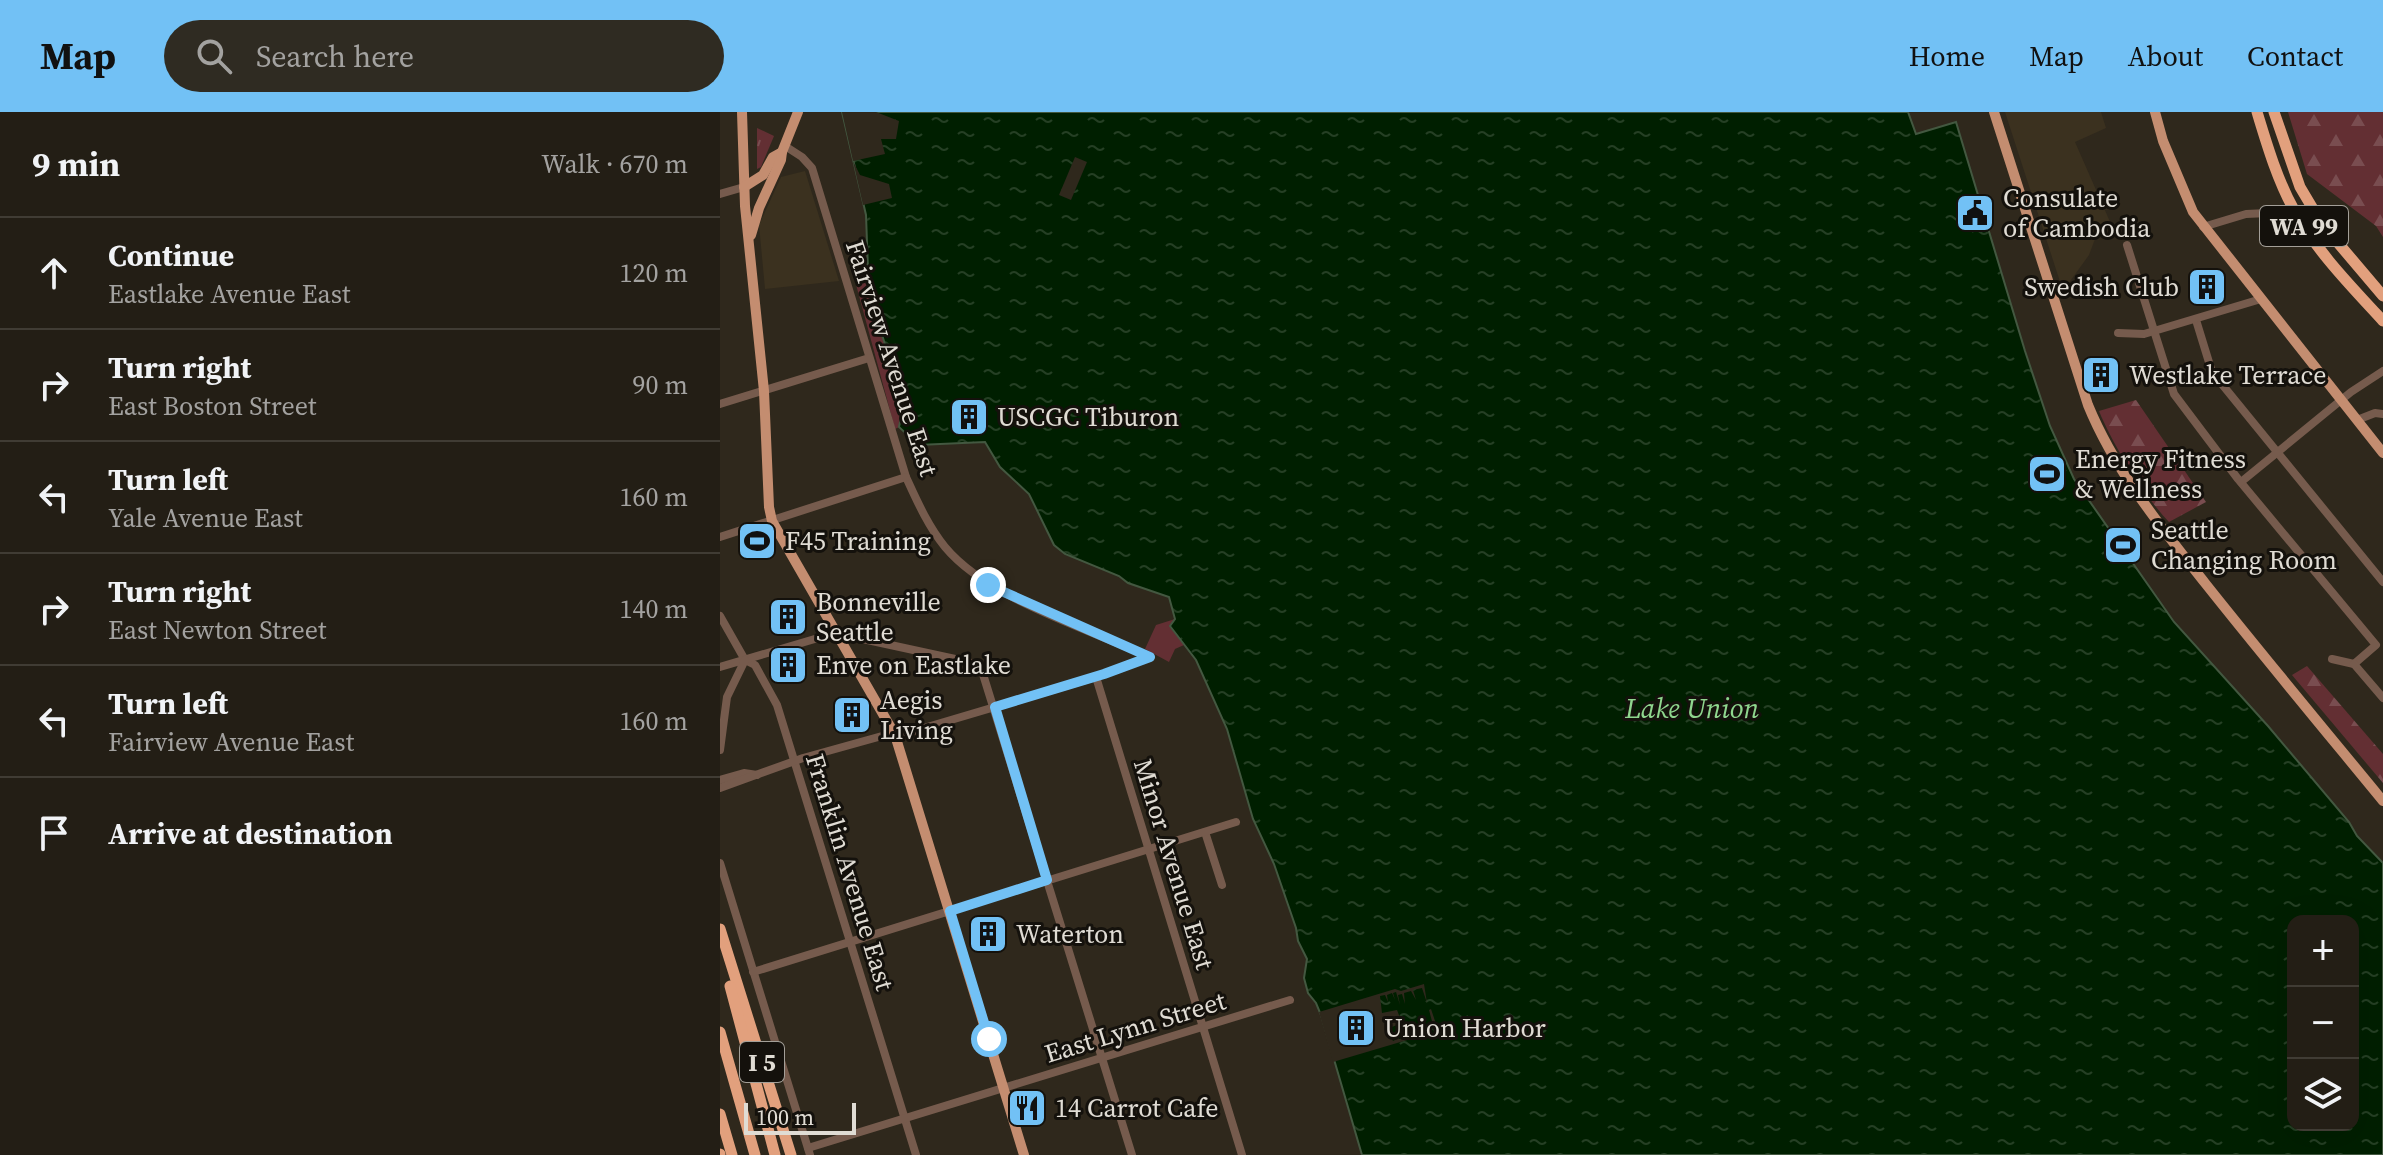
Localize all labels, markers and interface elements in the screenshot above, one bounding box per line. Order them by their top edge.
search box [164,20,724,92]
text: Map [40,30,116,82]
icon: search [192,34,236,78]
text: Search here [256,36,414,77]
text: Home [1909,37,1985,75]
text: Map [2029,37,2084,75]
text: About [2128,37,2203,75]
text: Contact [2247,37,2343,75]
text: 9 min [32,141,120,187]
text: Walk · 670 m [541,146,688,182]
place label: Consulate of Cambodia [2003,180,2151,246]
public building icon: Consulate of Cambodia [1954,192,1996,234]
road number: WA 99 [2260,206,2348,246]
text: Continue [108,235,234,276]
street label: Fairview Avenue East [837,235,947,481]
icon: ahead [32,251,76,295]
text: 120 m [620,255,688,291]
building icon: Swedish Club [2186,266,2228,308]
place label: Swedish Club [2024,269,2179,305]
text: Eastlake Avenue East [108,276,350,312]
text: Turn right [108,347,251,388]
building icon: Westlake Terrace [2080,354,2122,396]
place label: Westlake Terrace [2129,357,2326,393]
icon: right [32,363,76,407]
text: 90 m [633,367,688,403]
text: East Boston Street [108,388,316,424]
building icon: USCGC Tiburon [948,396,990,438]
place label: USCGC Tiburon [997,399,1179,435]
place label: Energy Fitness & Wellness [2075,441,2246,507]
sports icon: Energy Fitness & Wellness [2026,453,2068,495]
text: Turn left [108,459,228,500]
icon: left [32,475,76,519]
text: 160 m [620,479,688,515]
text: Yale Avenue East [108,500,303,536]
place label: Seattle Changing Room [2151,512,2337,578]
sports icon: F45 Training [736,520,778,562]
place label: F45 Training [785,523,931,559]
sports icon: Seattle Changing Room [2102,524,2144,566]
route end [970,567,1006,603]
text: Turn right [108,571,251,612]
place label: Bonneville Seattle [816,584,941,650]
icon: right [32,587,76,631]
text: 140 m [620,591,688,627]
building icon: Bonneville Seattle [767,596,809,638]
text: East Newton Street [108,612,326,648]
building icon: Enve on Eastlake [767,644,809,686]
place label: Enve on Eastlake [816,647,1011,683]
place label: Aegis Living [880,682,953,748]
text: Turn left [108,683,228,724]
water label: Lake Union [1624,689,1759,727]
building icon: Aegis Living [831,694,873,736]
icon: left [32,699,76,743]
text: 160 m [620,703,688,739]
text: Fairview Avenue East [108,724,354,760]
street label: Franklin Avenue East [797,749,903,995]
street label: Minor Avenue East [1125,754,1223,974]
icon: arrive [32,811,76,855]
text: Arrive at destination [108,813,393,854]
building icon: Waterton [967,913,1009,955]
map controls [2287,915,2359,1131]
button: + [2287,915,2359,987]
place label: Waterton [1016,916,1124,952]
street label: East Lynn Street [1040,982,1230,1072]
button: − [2287,987,2359,1059]
building icon: Union Harbor [1335,1007,1377,1049]
place label: Union Harbor [1384,1010,1546,1046]
route start [971,1021,1007,1057]
road number: I 5 [740,1042,784,1082]
button: layers [2287,1059,2359,1131]
restaurant icon: 14 Carrot Cafe [1006,1087,1048,1129]
place label: 14 Carrot Cafe [1055,1090,1219,1126]
scale bar [744,1099,856,1135]
text: 100 m [756,1102,814,1132]

